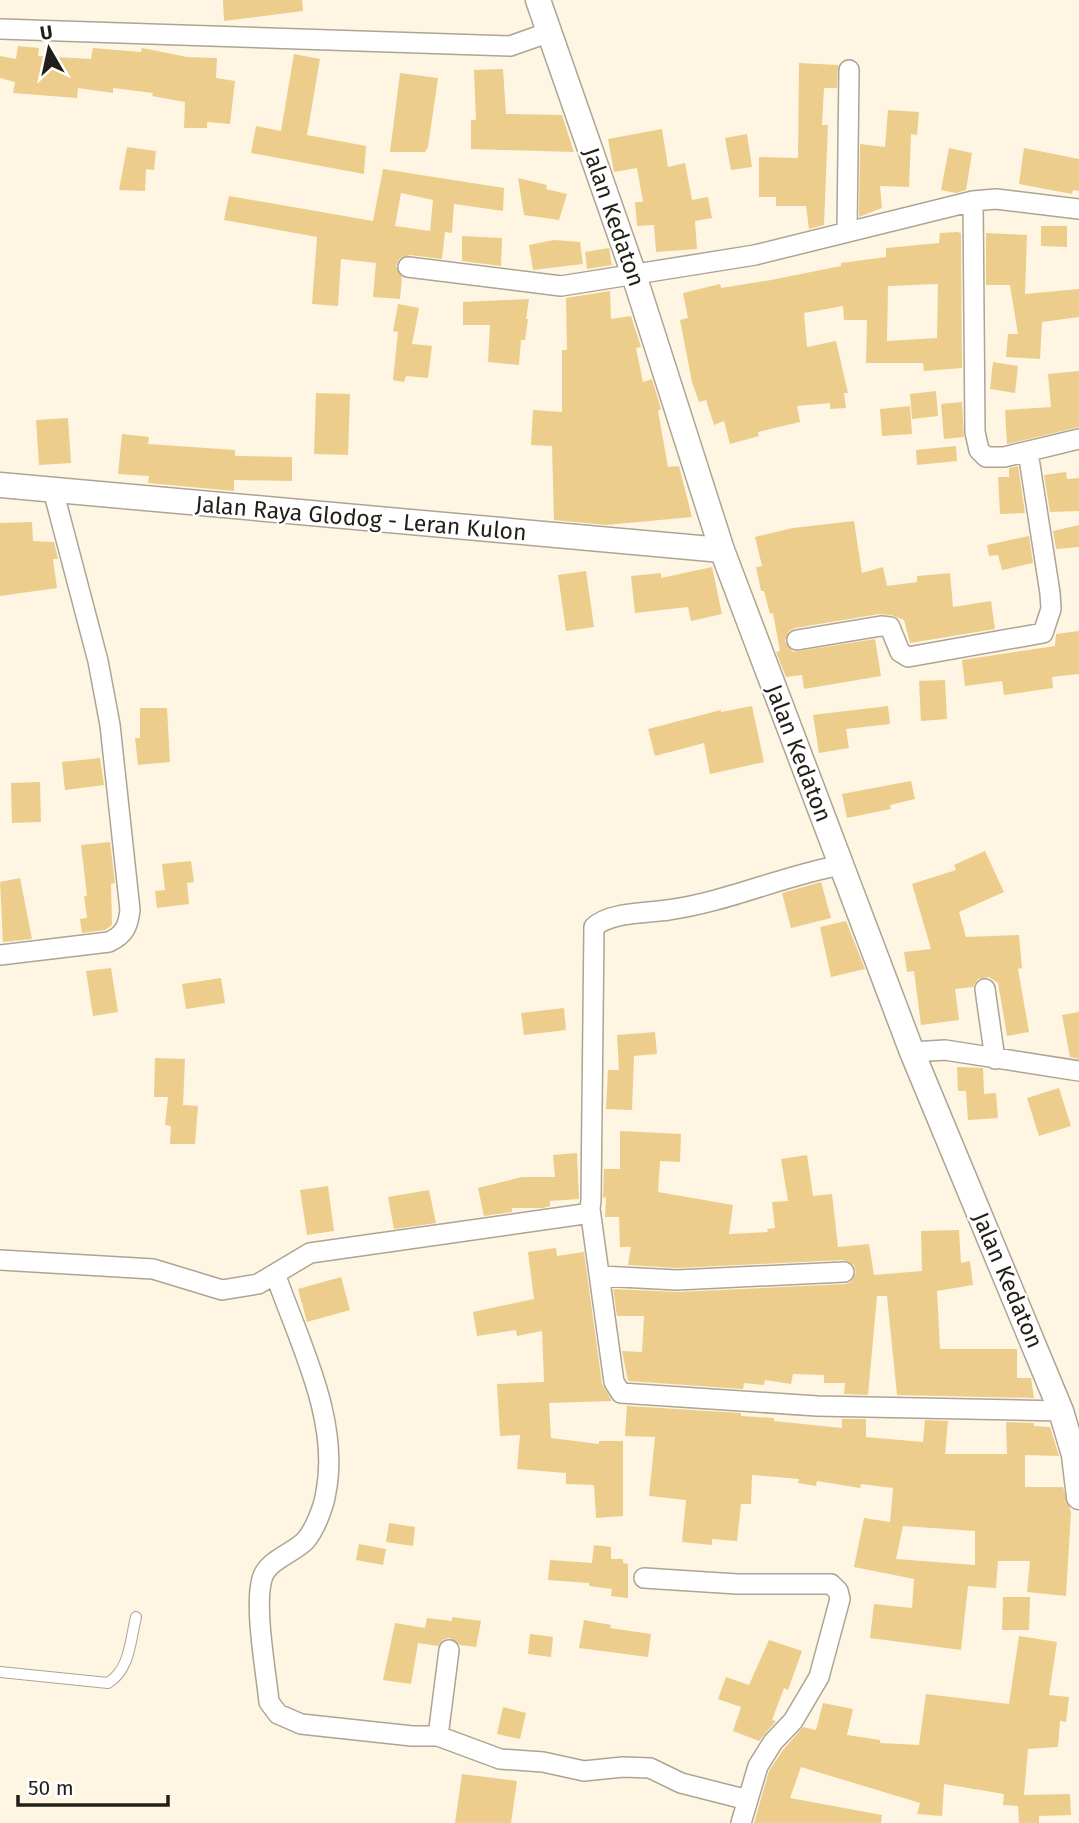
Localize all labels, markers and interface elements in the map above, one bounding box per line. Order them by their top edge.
north arrow [14,14,84,84]
text: U [39,20,54,45]
street label: Jalan Kedaton [577,144,651,290]
street label: Jalan Raya Glodog - Leran Kulon [194,490,528,546]
street label: Jalan Kedaton [760,680,838,826]
street label: Jalan Kedaton [967,1208,1049,1352]
scale bar [18,1764,168,1808]
text: 50 m [28,1775,74,1801]

